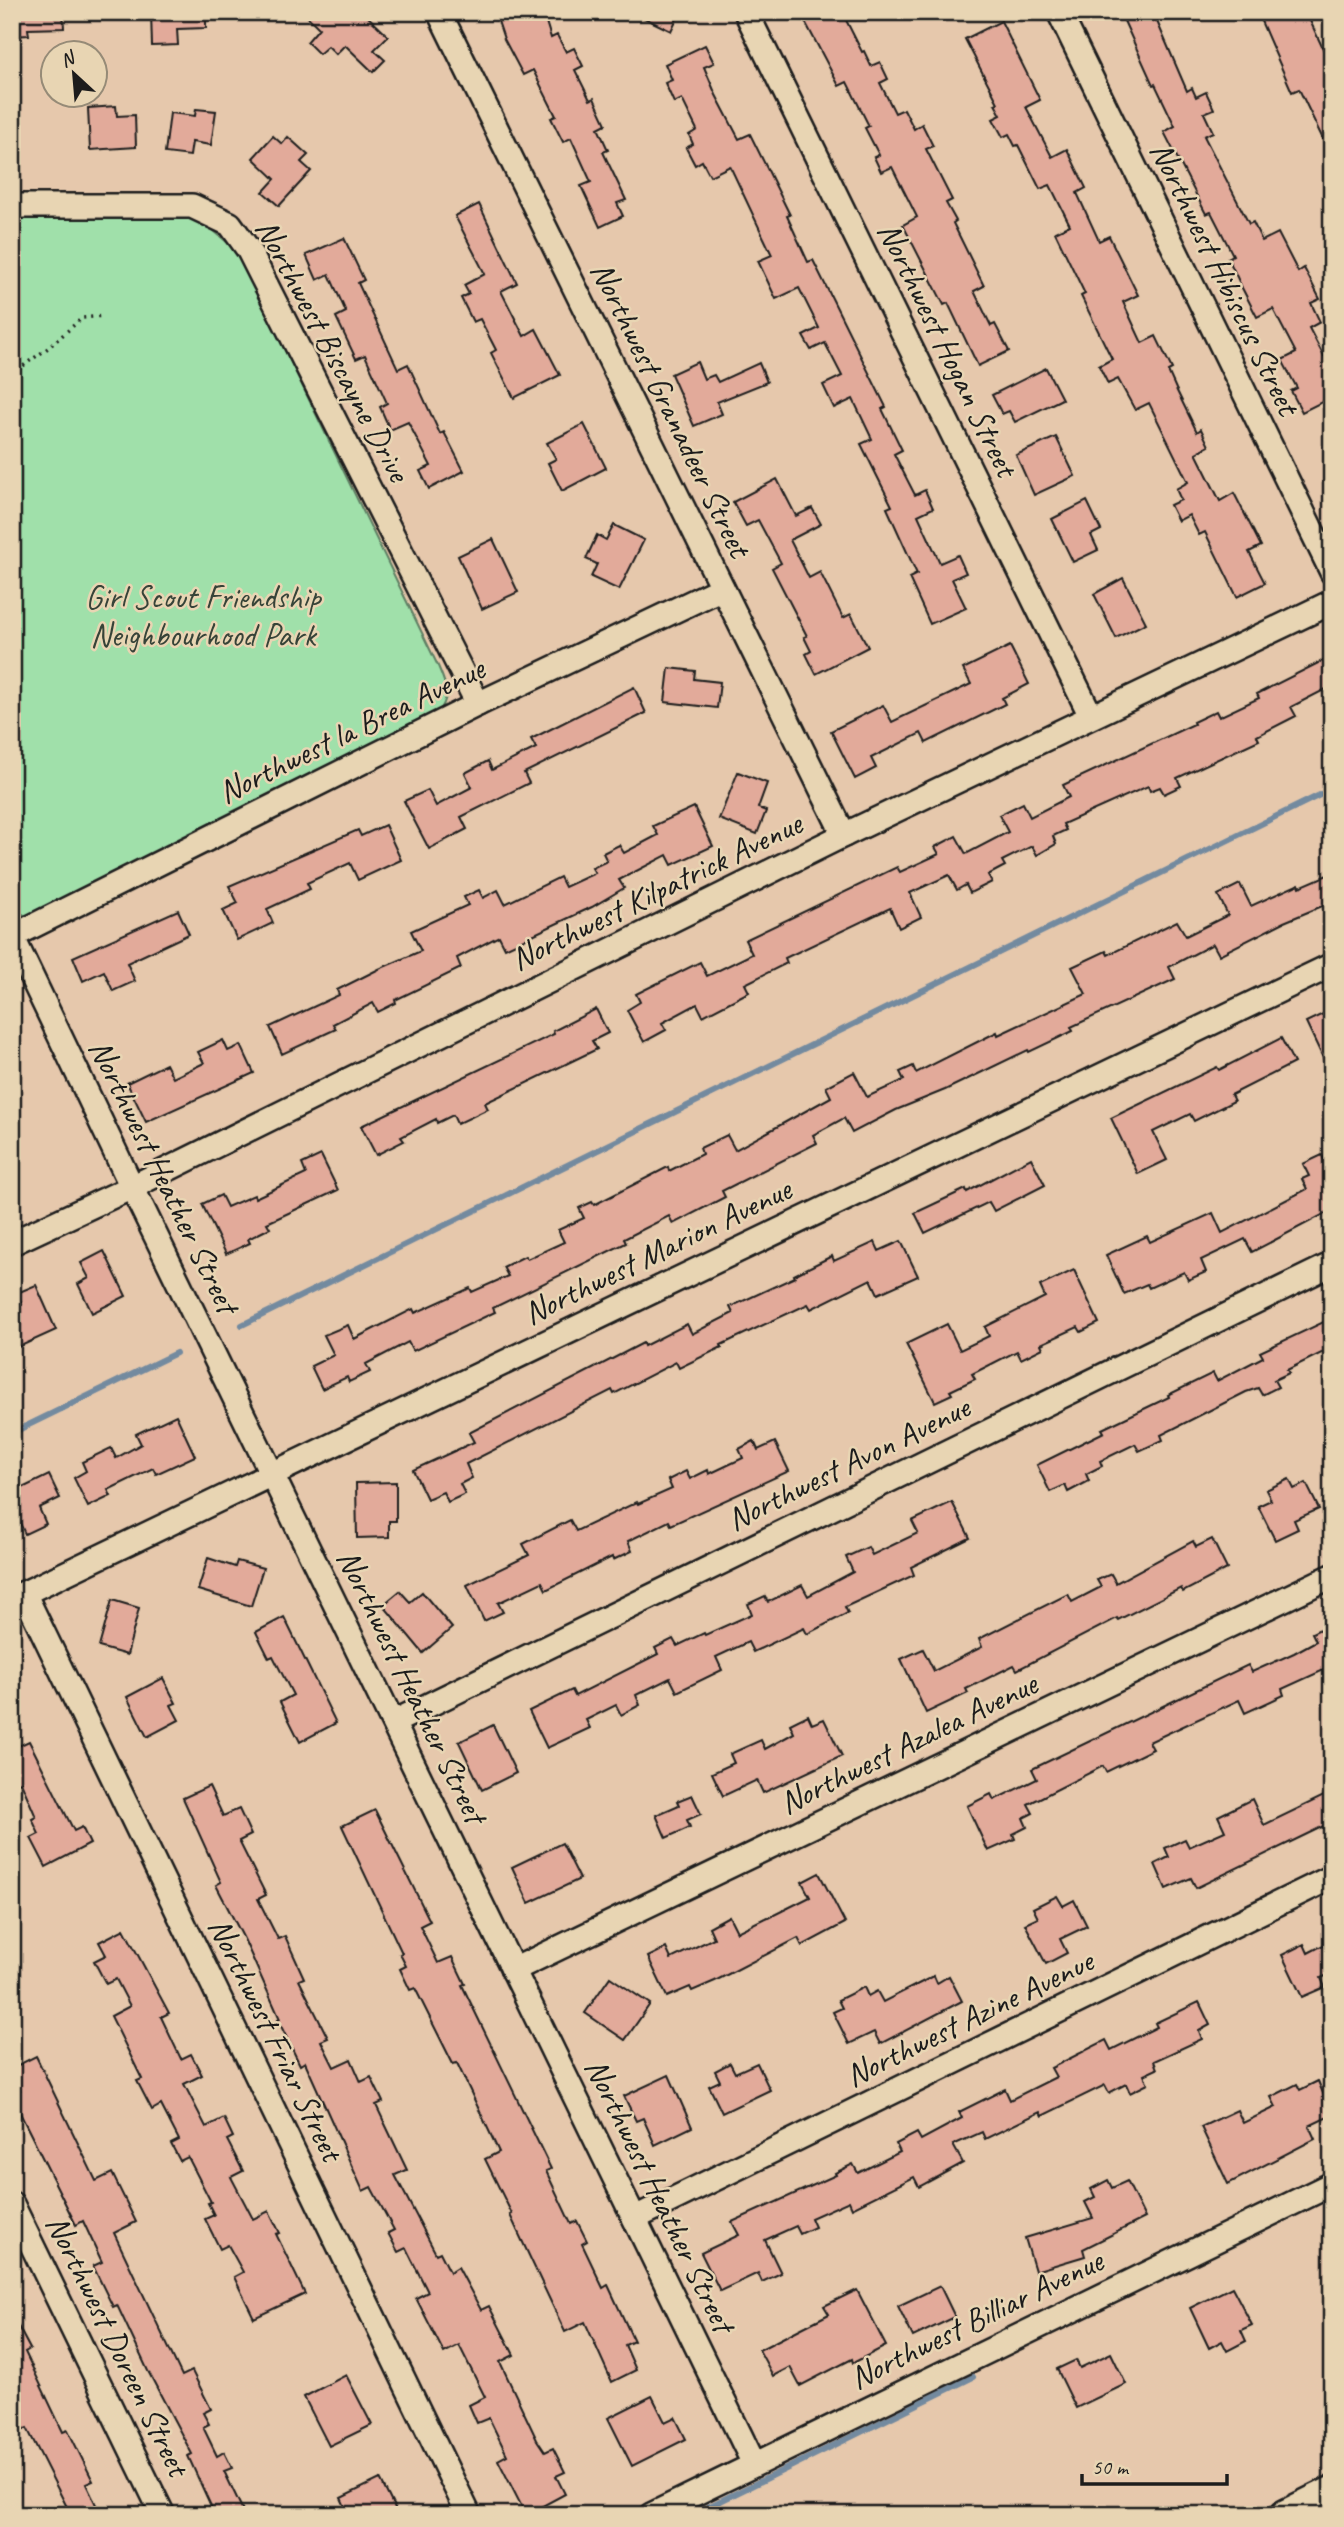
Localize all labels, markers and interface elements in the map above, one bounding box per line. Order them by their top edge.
north arrow [38,38,108,108]
text: N [56,45,80,73]
street label: Northwest Hibiscus Street [1141,135,1311,424]
street label: Northwest Biscayne Drive [246,212,421,490]
street label: Northwest Hogan Street [868,215,1029,486]
street label: Northwest Granadeer Street [581,254,762,566]
park label: Girl Scout Friendship Neighbourhood Park [85,576,322,656]
street label: Northwest la Brea Avenue [211,646,493,813]
street label: Northwest Kilpatrick Avenue [504,801,810,980]
street label: Northwest Heather Street [80,1032,250,1323]
street label: Northwest Marion Avenue [516,1167,800,1334]
street label: Northwest Avon Avenue [720,1385,978,1540]
street label: Northwest Heather Street [328,1542,498,1833]
street label: Northwest Azalea Avenue [772,1661,1046,1824]
street label: Northwest Friar Street [199,1911,354,2170]
street label: Northwest Azine Avenue [838,1939,1102,2096]
street label: Northwest Heather Street [576,2051,746,2342]
street label: Northwest Doreen Street [37,2208,201,2485]
street label: Northwest Billiar Avenue [842,2238,1112,2399]
scale bar [1082,2443,1227,2487]
text: 50 m [1092,2454,1130,2480]

